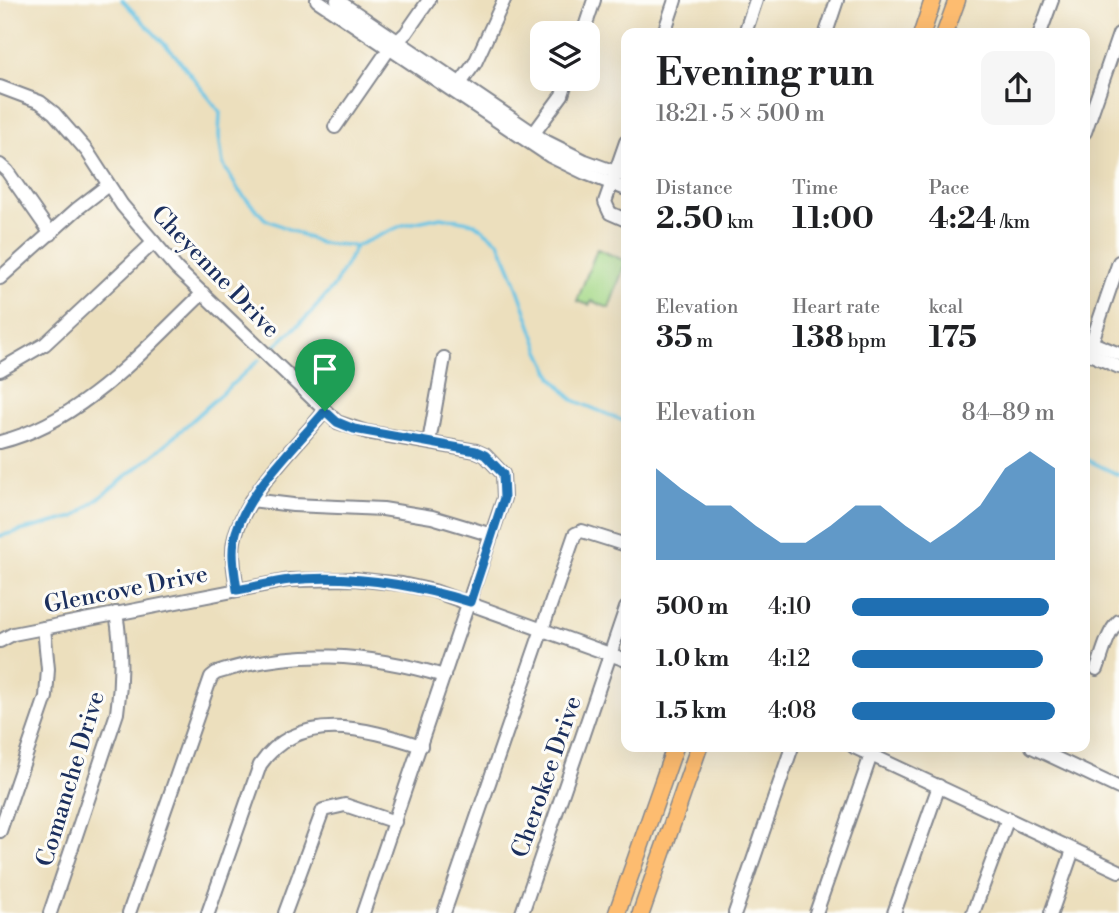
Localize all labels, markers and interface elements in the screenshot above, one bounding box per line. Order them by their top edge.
map controls [530,21,600,91]
button: layers [530,21,600,91]
text: Evening run [656,50,874,97]
button: share [981,51,1055,125]
text: 18:21 · 5 × 500 m [656,100,825,128]
text: Distance [656,176,733,200]
text: Time [792,176,838,200]
text: Pace [929,176,969,200]
street label: Cheyenne Drive [144,199,286,345]
text: 2.50 [656,200,723,238]
text: 11:00 [792,200,874,238]
text: 4:24 [929,200,996,238]
text: km [723,210,754,234]
text: /km [996,210,1030,234]
text: Elevation [656,295,738,319]
text: Heart rate [792,295,880,319]
text: kcal [929,295,963,319]
text: 35 [656,319,693,357]
text: 138 [792,319,844,357]
text: 175 [929,319,977,357]
text: m [693,329,713,353]
text: bpm [844,329,886,353]
pin [295,339,355,411]
icon: arrive [306,350,344,388]
text: Elevation [656,399,756,427]
text: 84–89 m [962,399,1055,427]
street label: Glencove Drive [42,559,210,621]
text: 500 m [656,593,728,621]
text: 4:10 [768,593,811,621]
text: 1.0 km [656,645,729,673]
text: 4:12 [768,645,810,673]
street label: Comanche Drive [30,688,112,870]
street label: Cherokee Drive [505,692,589,862]
text: 1.5 km [656,697,727,725]
text: 4:08 [768,697,816,725]

